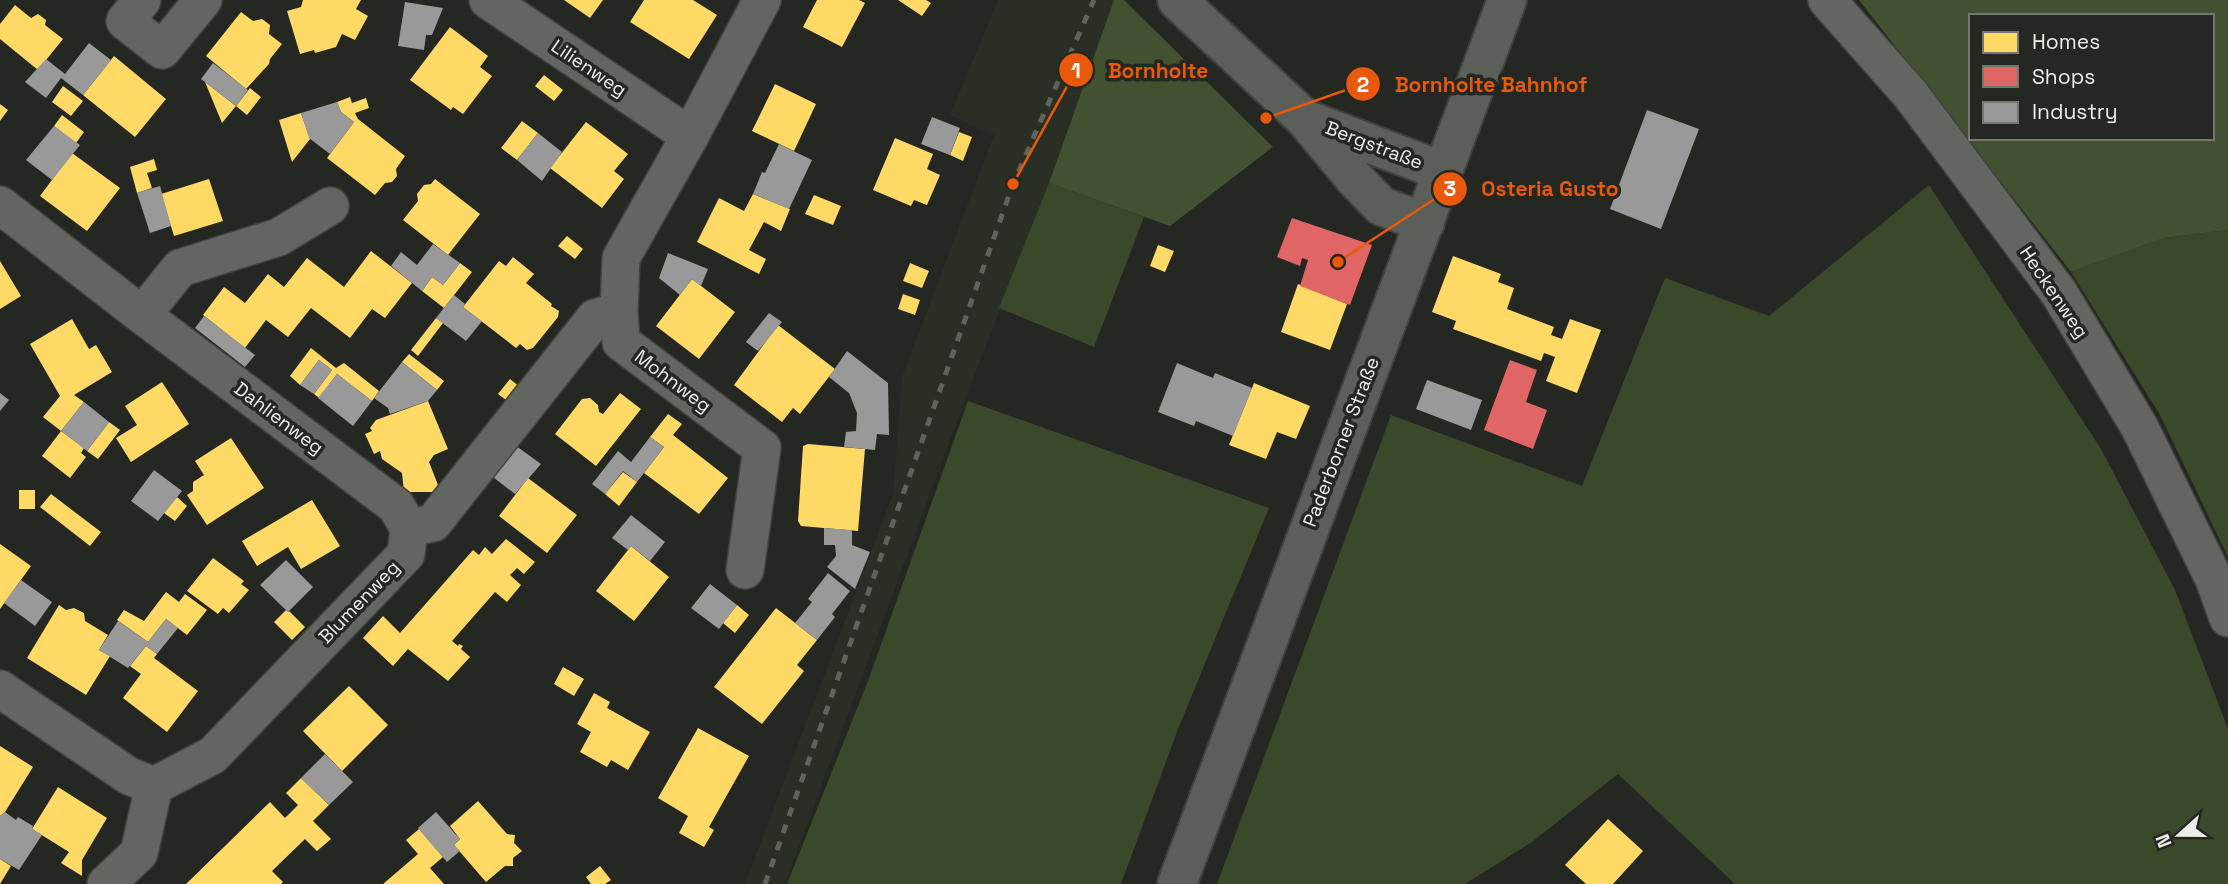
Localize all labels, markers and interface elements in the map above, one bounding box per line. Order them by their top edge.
legend [1969,14,2214,140]
text: Homes [2032,28,2100,55]
street label: Lilienweg [547,34,631,102]
callout: Bornholte [1059,49,1223,91]
text: 1 [1071,57,1081,84]
text: Bornholte [1108,57,1208,84]
callout: Bornholte Bahnhof [1345,63,1601,105]
text: Shops [2032,63,2095,90]
text: 2 [1357,71,1369,98]
text: Bornholte Bahnhof [1395,71,1587,98]
text: Industry [2032,98,2118,125]
street label: Bergstraße [1322,115,1426,175]
callout: Osteria Gusto [1432,168,1632,210]
text: 3 [1444,175,1456,202]
text: Osteria Gusto [1481,175,1619,202]
street label: Heckenweg [2014,241,2094,343]
street label: Mohnweg [630,344,716,418]
street label: Paderborner Straße [1297,354,1385,530]
street label: Dahlienweg [229,376,329,460]
street label: Blumenweg [313,555,405,649]
north arrow [2144,800,2214,870]
text: N [2150,830,2178,851]

